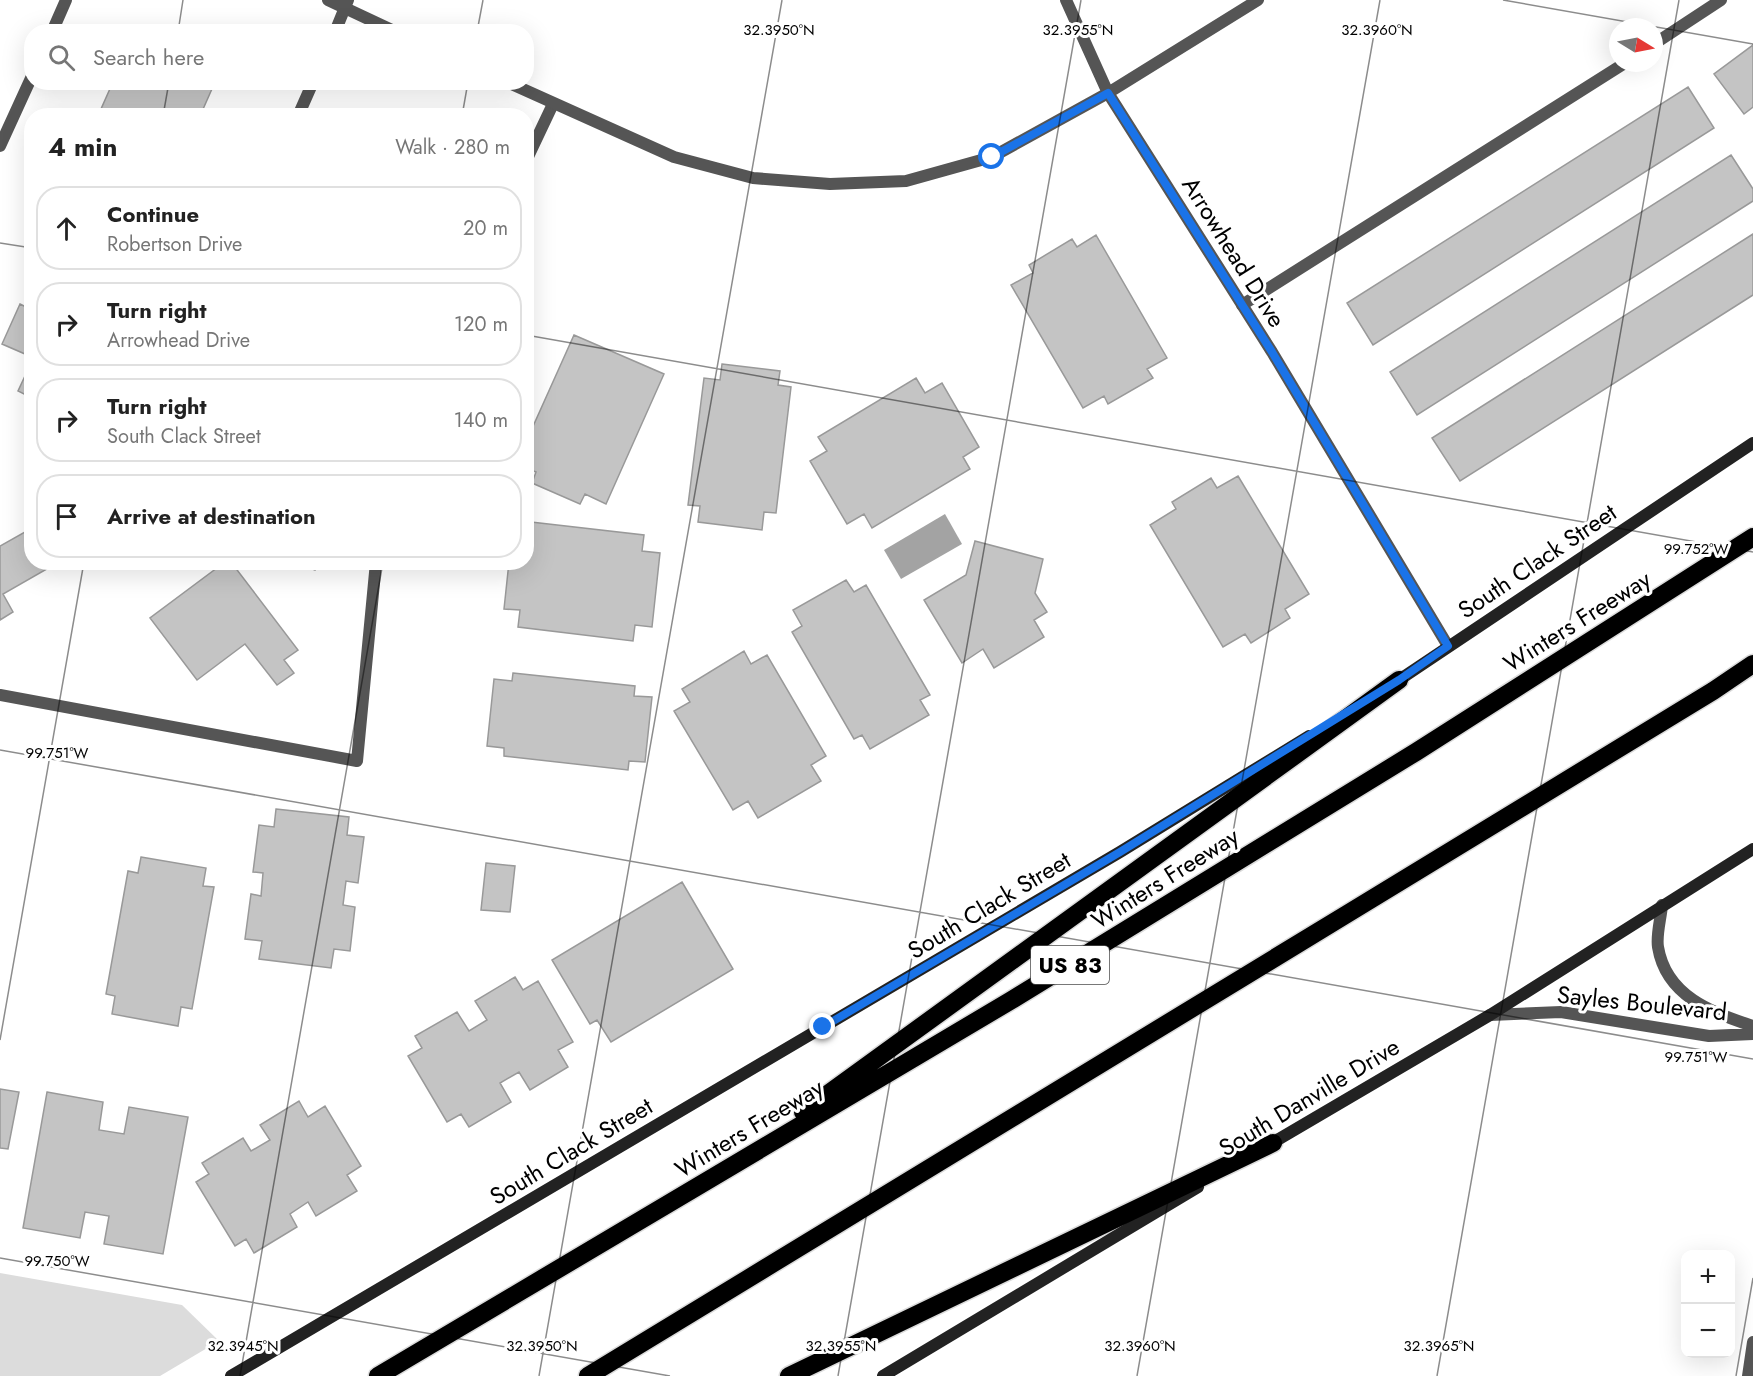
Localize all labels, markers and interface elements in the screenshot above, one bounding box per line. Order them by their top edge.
north arrow [1609,18,1663,72]
text: 32.3950°N [743,19,815,41]
text: 32.3955°N [1043,19,1113,41]
text: 32.3960°N [1341,19,1413,41]
search box [24,24,534,90]
icon: search [45,41,78,74]
text: Search here [93,41,204,73]
text: 4 min [48,128,117,166]
text: Walk · 280 m [395,133,510,162]
route start [978,143,1004,169]
street label: Arrowhead Drive [1174,170,1294,334]
text: Continue [107,198,199,230]
icon: ahead [50,212,83,245]
text: 20 m [463,214,508,243]
text: Robertson Drive [107,230,242,259]
text: Turn right [107,294,207,326]
icon: right [50,308,83,341]
text: 120 m [454,310,508,339]
text: Arrowhead Drive [107,326,250,355]
text: Turn right [107,390,207,422]
icon: right [50,404,83,437]
text: 140 m [454,406,508,435]
text: South Clack Street [107,422,261,451]
street label: South Clack Street [1451,495,1623,627]
icon: arrive [50,500,83,533]
text: Arrive at destination [107,500,316,532]
text: 99.752°W [1664,538,1728,560]
street label: Winters Freeway [1497,561,1658,680]
text: 99.751°W [26,742,89,764]
street label: Winters Freeway [1085,818,1246,937]
street label: South Clack Street [901,842,1077,967]
road number: US 83 [1031,946,1109,984]
street label: Sayles Boulevard [1555,977,1729,1029]
route end [809,1013,835,1039]
street label: South Danville Drive [1212,1029,1406,1165]
text: 99.751°W [1665,1046,1728,1068]
street label: Winters Freeway [668,1070,830,1186]
street label: South Clack Street [483,1088,659,1213]
text: 99.750°W [24,1250,90,1272]
map controls [1681,1250,1735,1358]
button: + [1681,1250,1735,1304]
button: − [1681,1304,1735,1358]
text: 32.3945°N [207,1335,279,1357]
text: 32.3950°N [506,1335,578,1357]
text: 32.3955°N [806,1335,876,1357]
text: 32.3960°N [1104,1335,1176,1357]
text: 32.3965°N [1404,1335,1474,1357]

